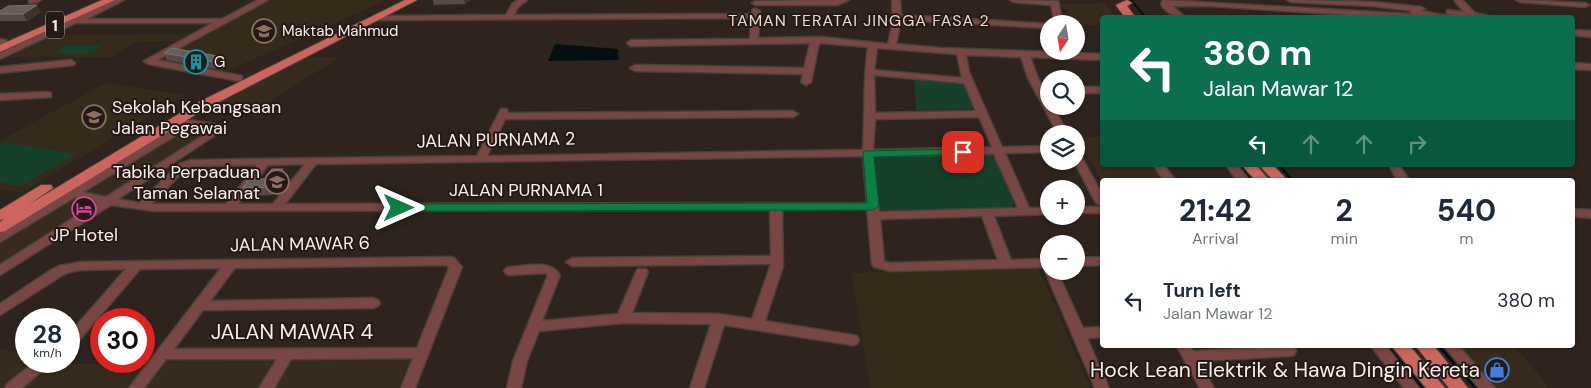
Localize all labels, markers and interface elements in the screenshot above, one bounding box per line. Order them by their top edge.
district label: TAMAN TERATAI JINGGA FASA 2 [728,10,990,31]
road number: 1 [46,12,64,38]
north arrow [1040,15,1085,60]
map controls [1040,15,1085,280]
school or university icon: Maktab Mahmud [251,18,277,44]
place label: Maktab Mahmud [282,21,399,41]
text: 380 m [1203,30,1312,76]
icon: left [1120,35,1185,100]
building icon: G [183,49,209,75]
place label: G [214,52,225,72]
button: search [1040,70,1085,115]
text: Jalan Mawar 12 [1203,74,1353,103]
place label: Sekolah Kebangsaan Jalan Pegawai [112,95,281,140]
school or university icon: Sekolah Kebangsaan Jalan Pegawai [81,104,107,130]
button: layers [1040,125,1085,170]
street label: JALAN PURNAMA 2 [416,127,576,153]
icon: left [1244,130,1272,158]
icon: ahead [1297,130,1325,158]
icon: ahead [1350,130,1378,158]
icon: right [1403,130,1431,158]
pin [942,131,984,173]
icon: arrive [949,138,977,166]
place label: Tabika Perpaduan Taman Selamat [113,160,260,205]
school or university icon: Tabika Perpaduan Taman Selamat [264,169,290,195]
street label: JALAN PURNAMA 1 [449,178,603,202]
button: + [1040,180,1085,225]
position arrow [372,181,424,233]
text: 21:42 [1179,191,1252,230]
text: 2 [1336,191,1353,230]
text: 540 [1437,191,1496,230]
hotel icon: JP Hotel [71,196,97,222]
place label: JP Hotel [50,223,118,247]
text: Arrival [1192,228,1239,249]
text: min [1331,228,1358,249]
text: m [1459,228,1474,249]
street label: JALAN MAWAR 6 [230,231,370,257]
button: − [1040,235,1085,280]
text: Turn left [1163,278,1241,303]
icon: left [1120,287,1148,315]
text: 380 m [1497,288,1555,313]
text: Jalan Mawar 12 [1163,303,1272,324]
speed limit sign: 30 [90,308,155,373]
text: 28 [32,318,63,351]
street label: JALAN MAWAR 4 [211,318,374,346]
text: km/h [33,345,62,361]
place label: Hock Lean Elektrik & Hawa Dingin Kereta [1090,356,1480,384]
shop icon: Hock Lean Elektrik & Hawa Dingin Kereta [1484,357,1510,383]

